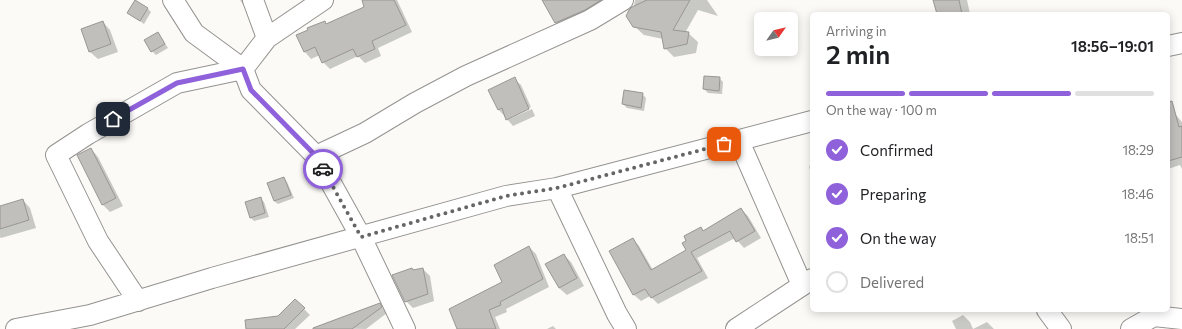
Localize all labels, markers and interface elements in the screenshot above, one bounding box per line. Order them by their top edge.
north arrow [754,12,798,56]
map controls [754,12,798,56]
text: Arriving in [826,23,886,39]
text: 18:56–19:01 [1071,37,1154,55]
text: 2 min [826,38,890,69]
pin [96,102,130,136]
text: On the way · 100 m [826,102,937,118]
icon: home [102,108,124,130]
pin [707,127,741,161]
icon: bag [713,133,735,155]
icon: check [826,139,848,161]
text: Confirmed [860,141,933,159]
text: 18:29 [1122,142,1154,158]
courier [303,149,343,189]
icon: car [312,158,334,180]
icon: check [826,183,848,205]
text: Preparing [860,185,926,203]
text: 18:46 [1122,186,1154,202]
icon: check [826,227,848,249]
text: On the way [860,229,937,247]
text: 18:51 [1124,230,1154,246]
text: Delivered [860,273,924,291]

